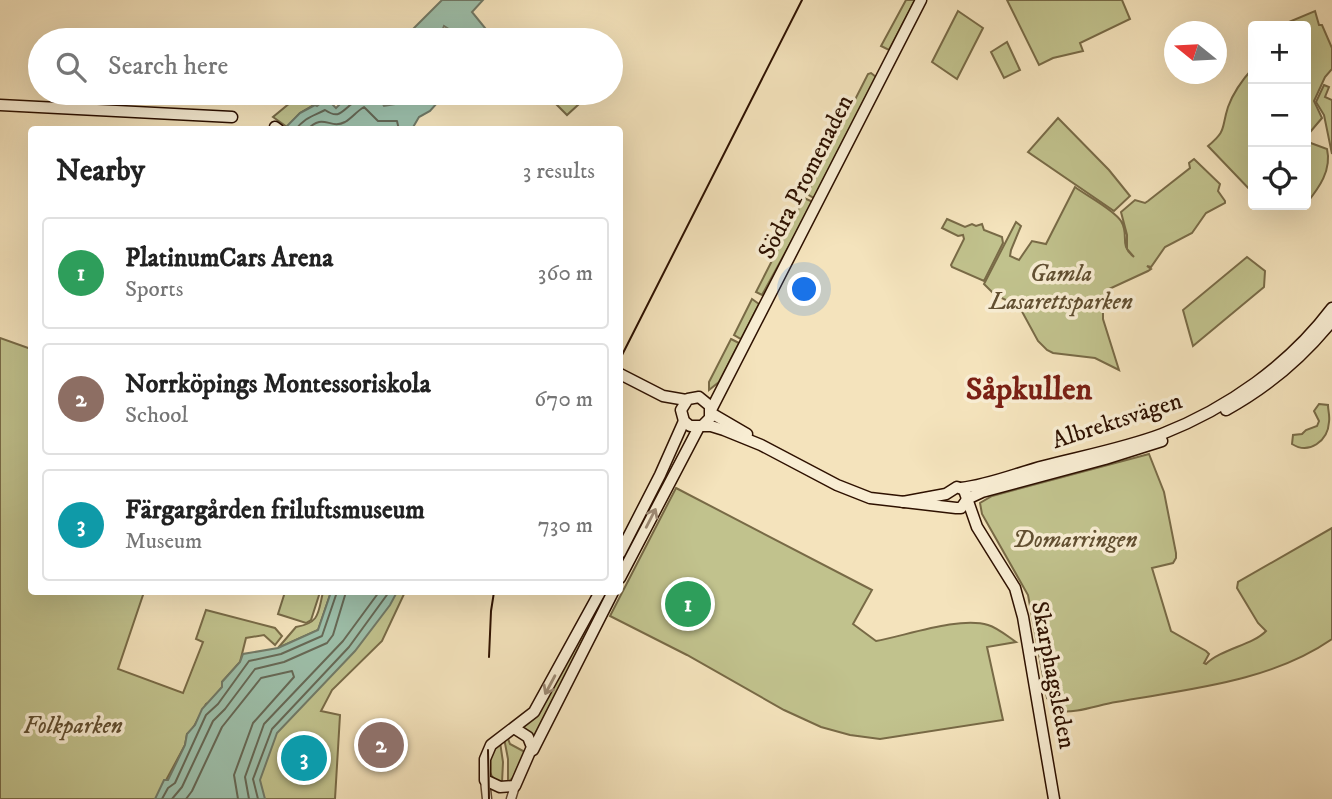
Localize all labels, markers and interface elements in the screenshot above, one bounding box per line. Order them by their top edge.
north arrow [1164,21,1227,84]
map controls [1248,21,1311,210]
button: + [1248,21,1311,84]
search box [28,28,623,105]
icon: search [52,48,90,86]
text: Search here [108,50,228,83]
button: − [1248,84,1311,147]
street label: Södra Promenaden [752,90,860,264]
button: locate [1248,147,1311,210]
text: Nearby [56,153,145,190]
text: 3 results [523,157,595,186]
text: PlatinumCars Arena [125,242,333,275]
text: 1 [77,259,85,288]
text: 360 m [538,259,593,288]
park label: Gamla Lasarettsparken [987,259,1133,317]
your location [787,272,821,306]
text: Sports [125,275,183,304]
text: Norrköpings Montessoriskola [125,368,431,401]
district label: Såpkullen [966,370,1093,410]
text: 2 [75,385,87,414]
text: 670 m [534,385,593,414]
street label: Albrektsvägen [1048,386,1186,456]
text: School [125,401,188,430]
text: Färgargården friluftsmuseum [125,494,425,527]
one-way arrow [644,508,658,529]
text: 3 [77,511,85,540]
text: 730 m [538,511,593,540]
park label: Domarringen [1013,525,1137,555]
text: Museum [125,527,202,556]
pin: 1 [665,578,711,630]
street label: Skarphagsleden [1024,599,1082,752]
one-way arrow [543,674,557,694]
park label: Folkparken [23,711,123,741]
pin: 2 [358,719,404,771]
pin: 3 [281,732,327,784]

